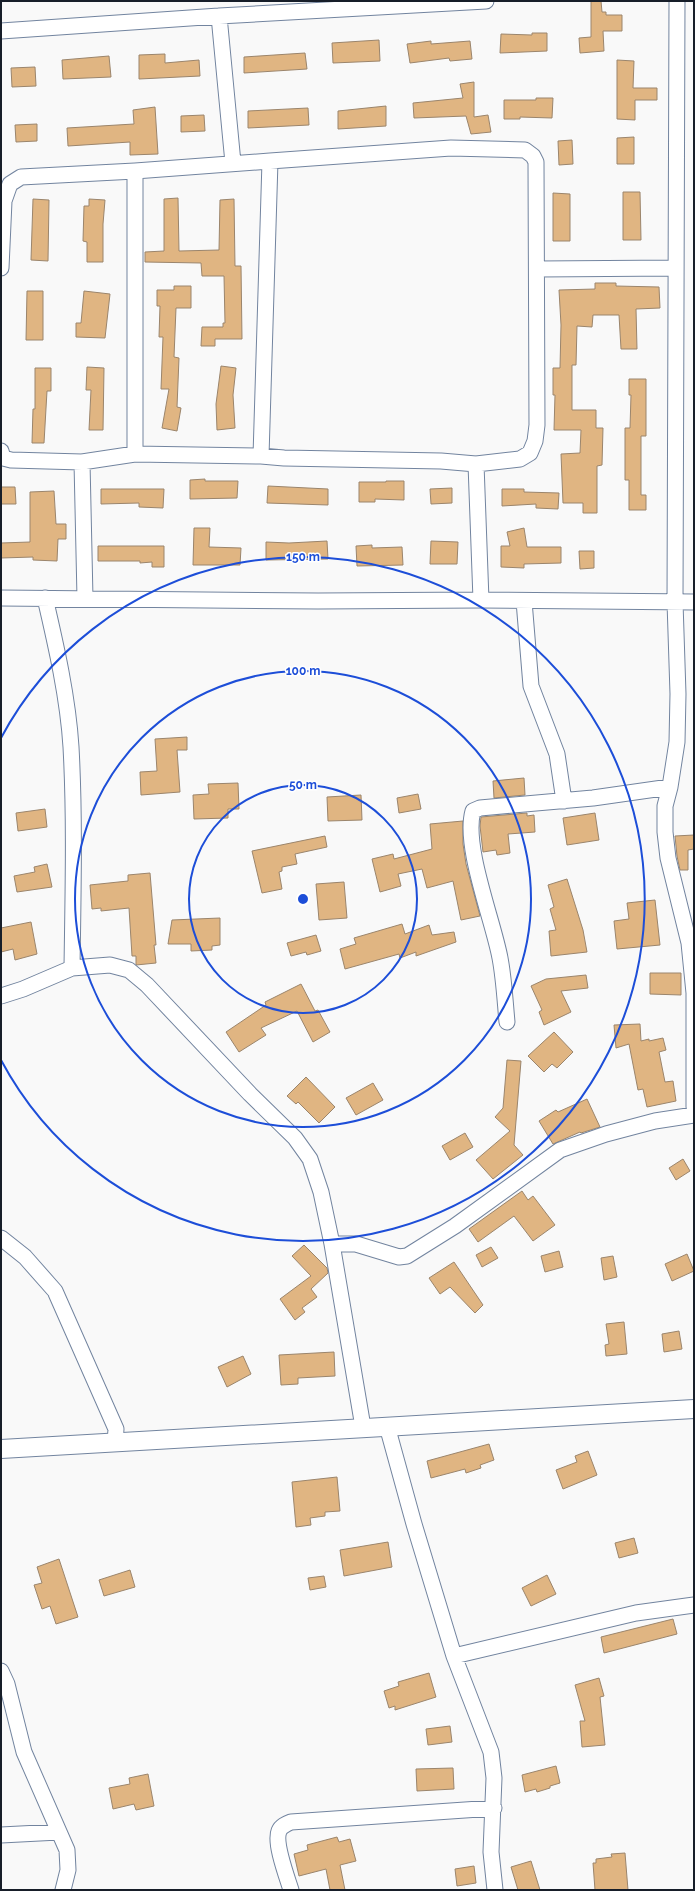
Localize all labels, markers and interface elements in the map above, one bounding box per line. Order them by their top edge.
text: 150 m [286,550,320,564]
text: 100 m [286,664,320,678]
text: 50 m [289,778,317,792]
centre of rings [296,892,310,906]

